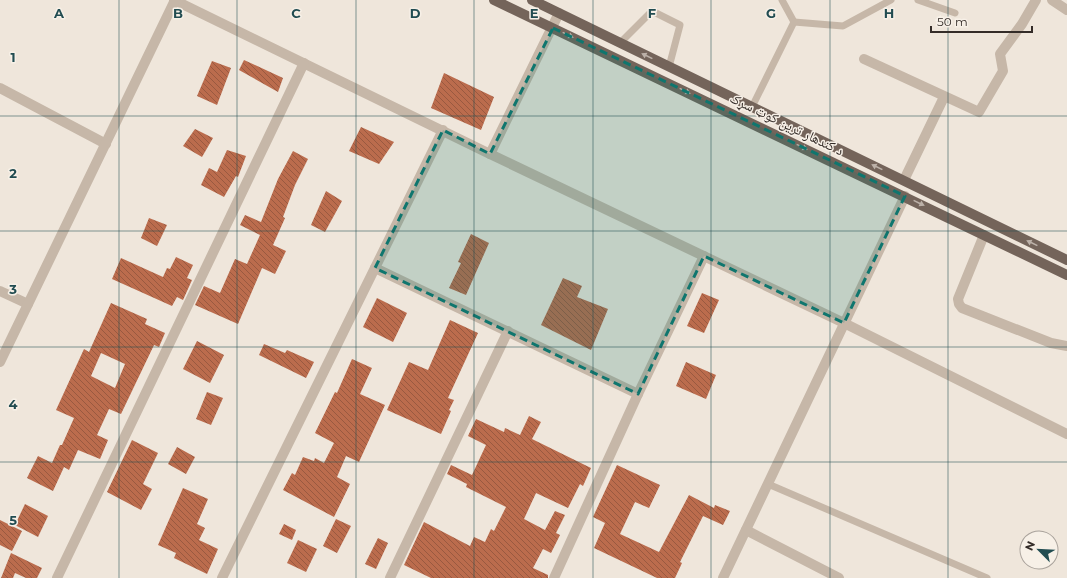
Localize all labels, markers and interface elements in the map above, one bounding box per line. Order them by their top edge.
text: A [53,5,65,21]
text: B [173,5,183,21]
text: C [291,5,301,21]
text: D [410,5,421,21]
text: E [530,5,539,21]
text: F [648,5,656,21]
text: G [766,5,776,21]
text: H [884,5,894,21]
scale bar [931,8,1032,34]
text: 50 m [937,14,968,29]
one-way arrow [562,32,573,38]
text: 1 [10,49,16,65]
one-way arrow [641,53,653,59]
one-way arrow [679,88,690,94]
street label: د کندهار ترين کوټ سړک [727,89,847,160]
one-way arrow [796,144,808,150]
one-way arrow [872,164,883,170]
text: 2 [9,165,17,181]
one-way arrow [913,200,925,207]
one-way arrow [1026,240,1038,246]
text: 3 [8,281,17,297]
text: 4 [9,396,18,412]
text: 5 [9,512,17,528]
north arrow [1019,530,1059,570]
text: N [1022,539,1038,553]

